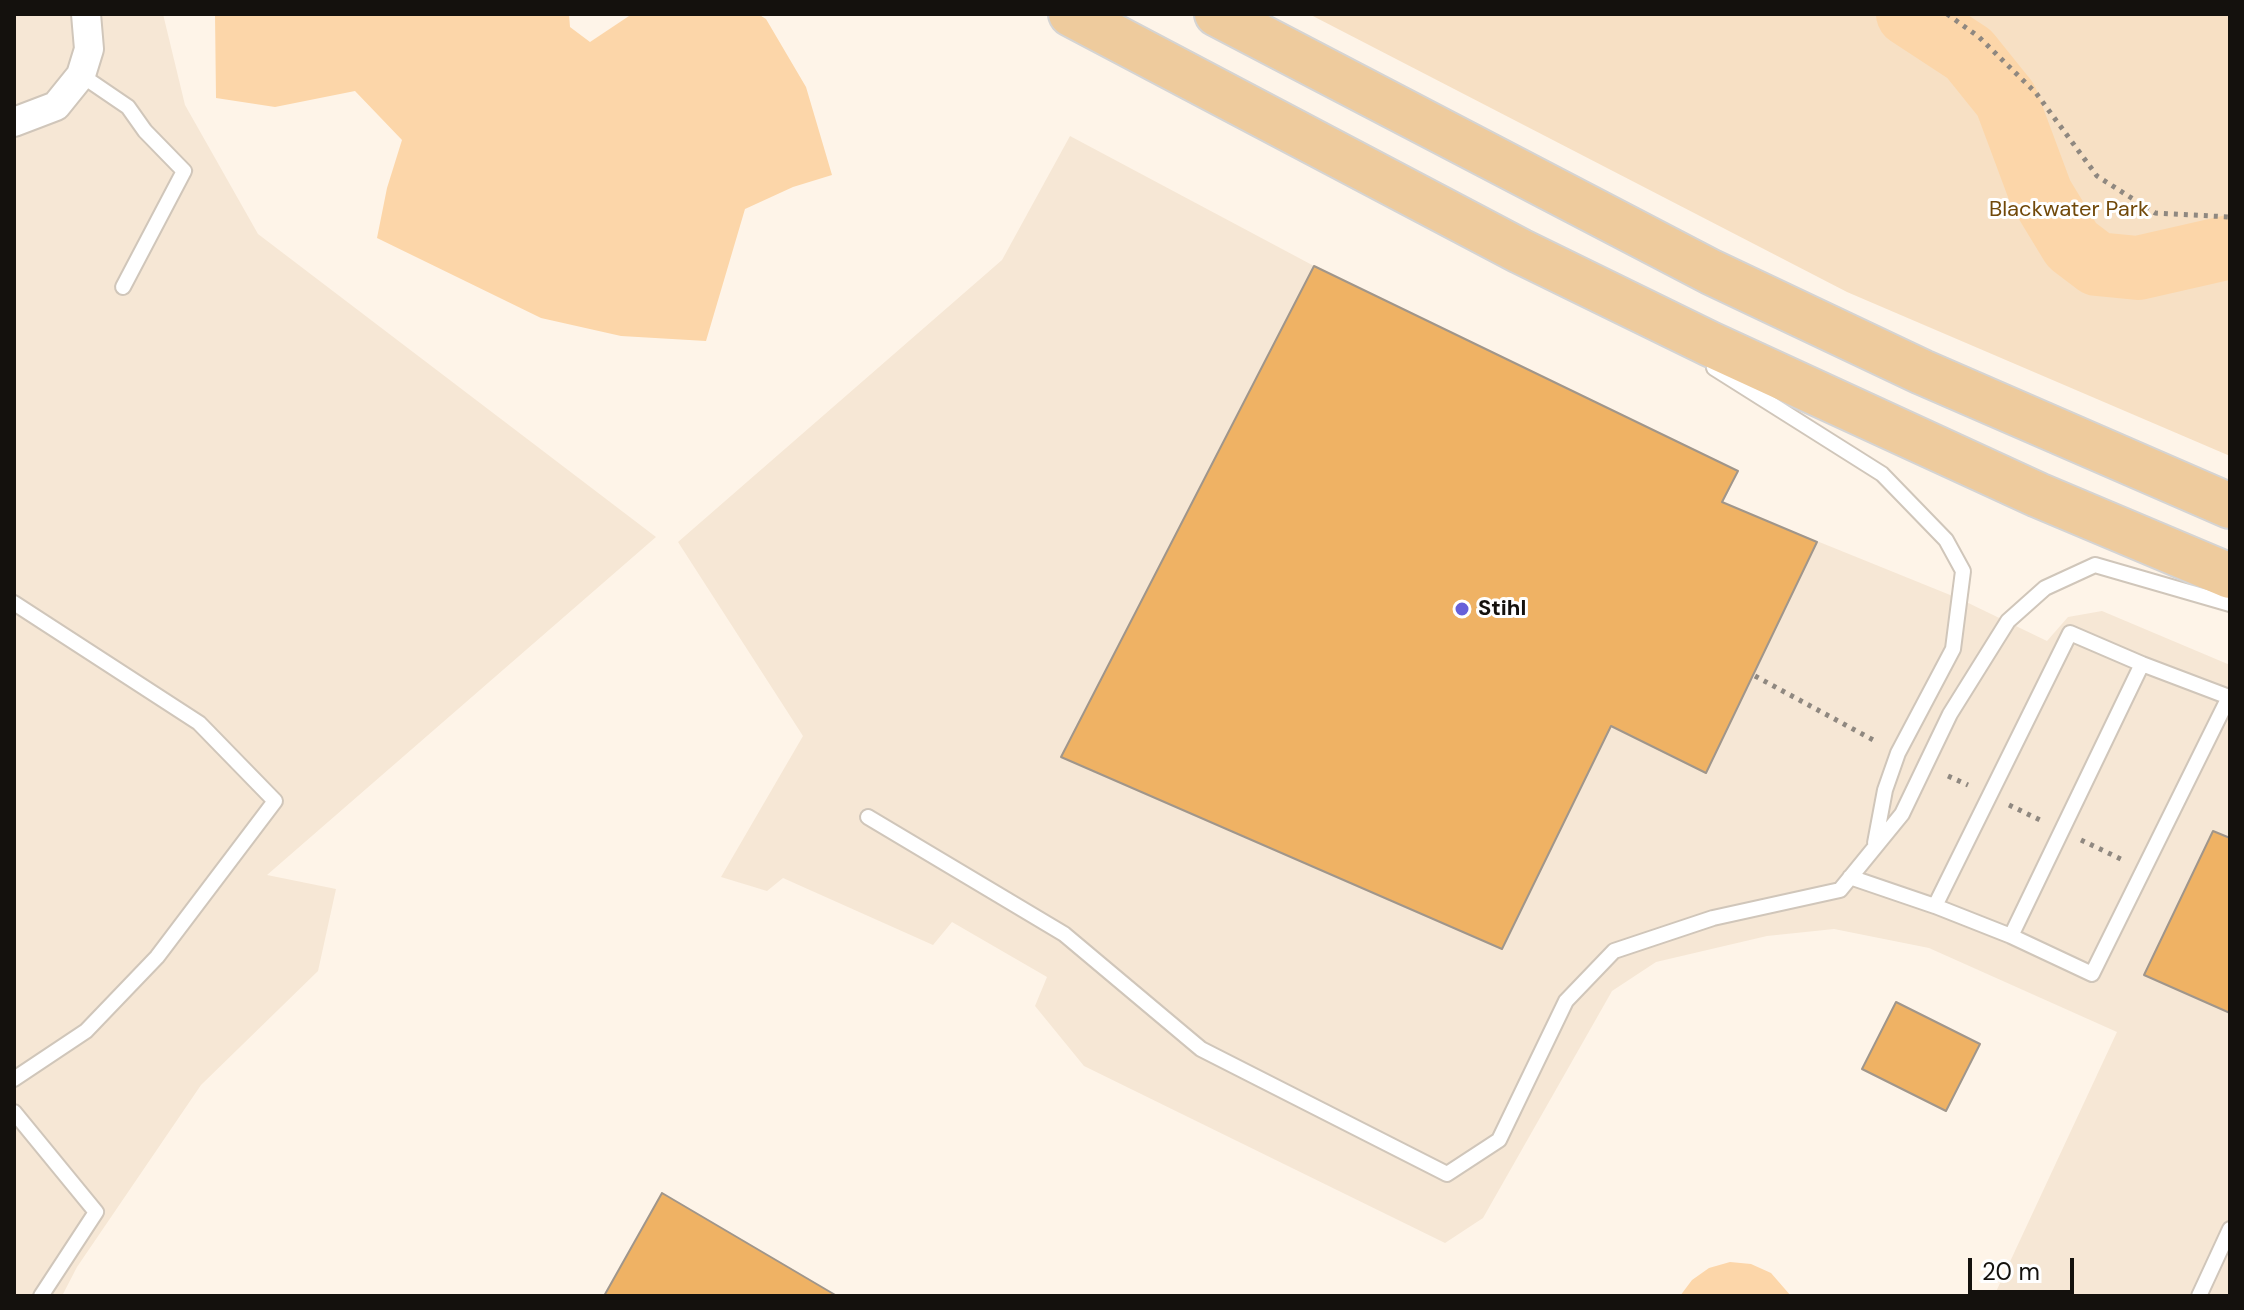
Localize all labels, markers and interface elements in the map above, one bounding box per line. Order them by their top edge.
park label: Blackwater Park [1989,197,2149,223]
place label: Stihl [1478,596,1526,622]
marker: Stihl [1453,600,1471,618]
scale bar [1972,1242,2078,1292]
text: 20 m [1982,1256,2040,1287]

